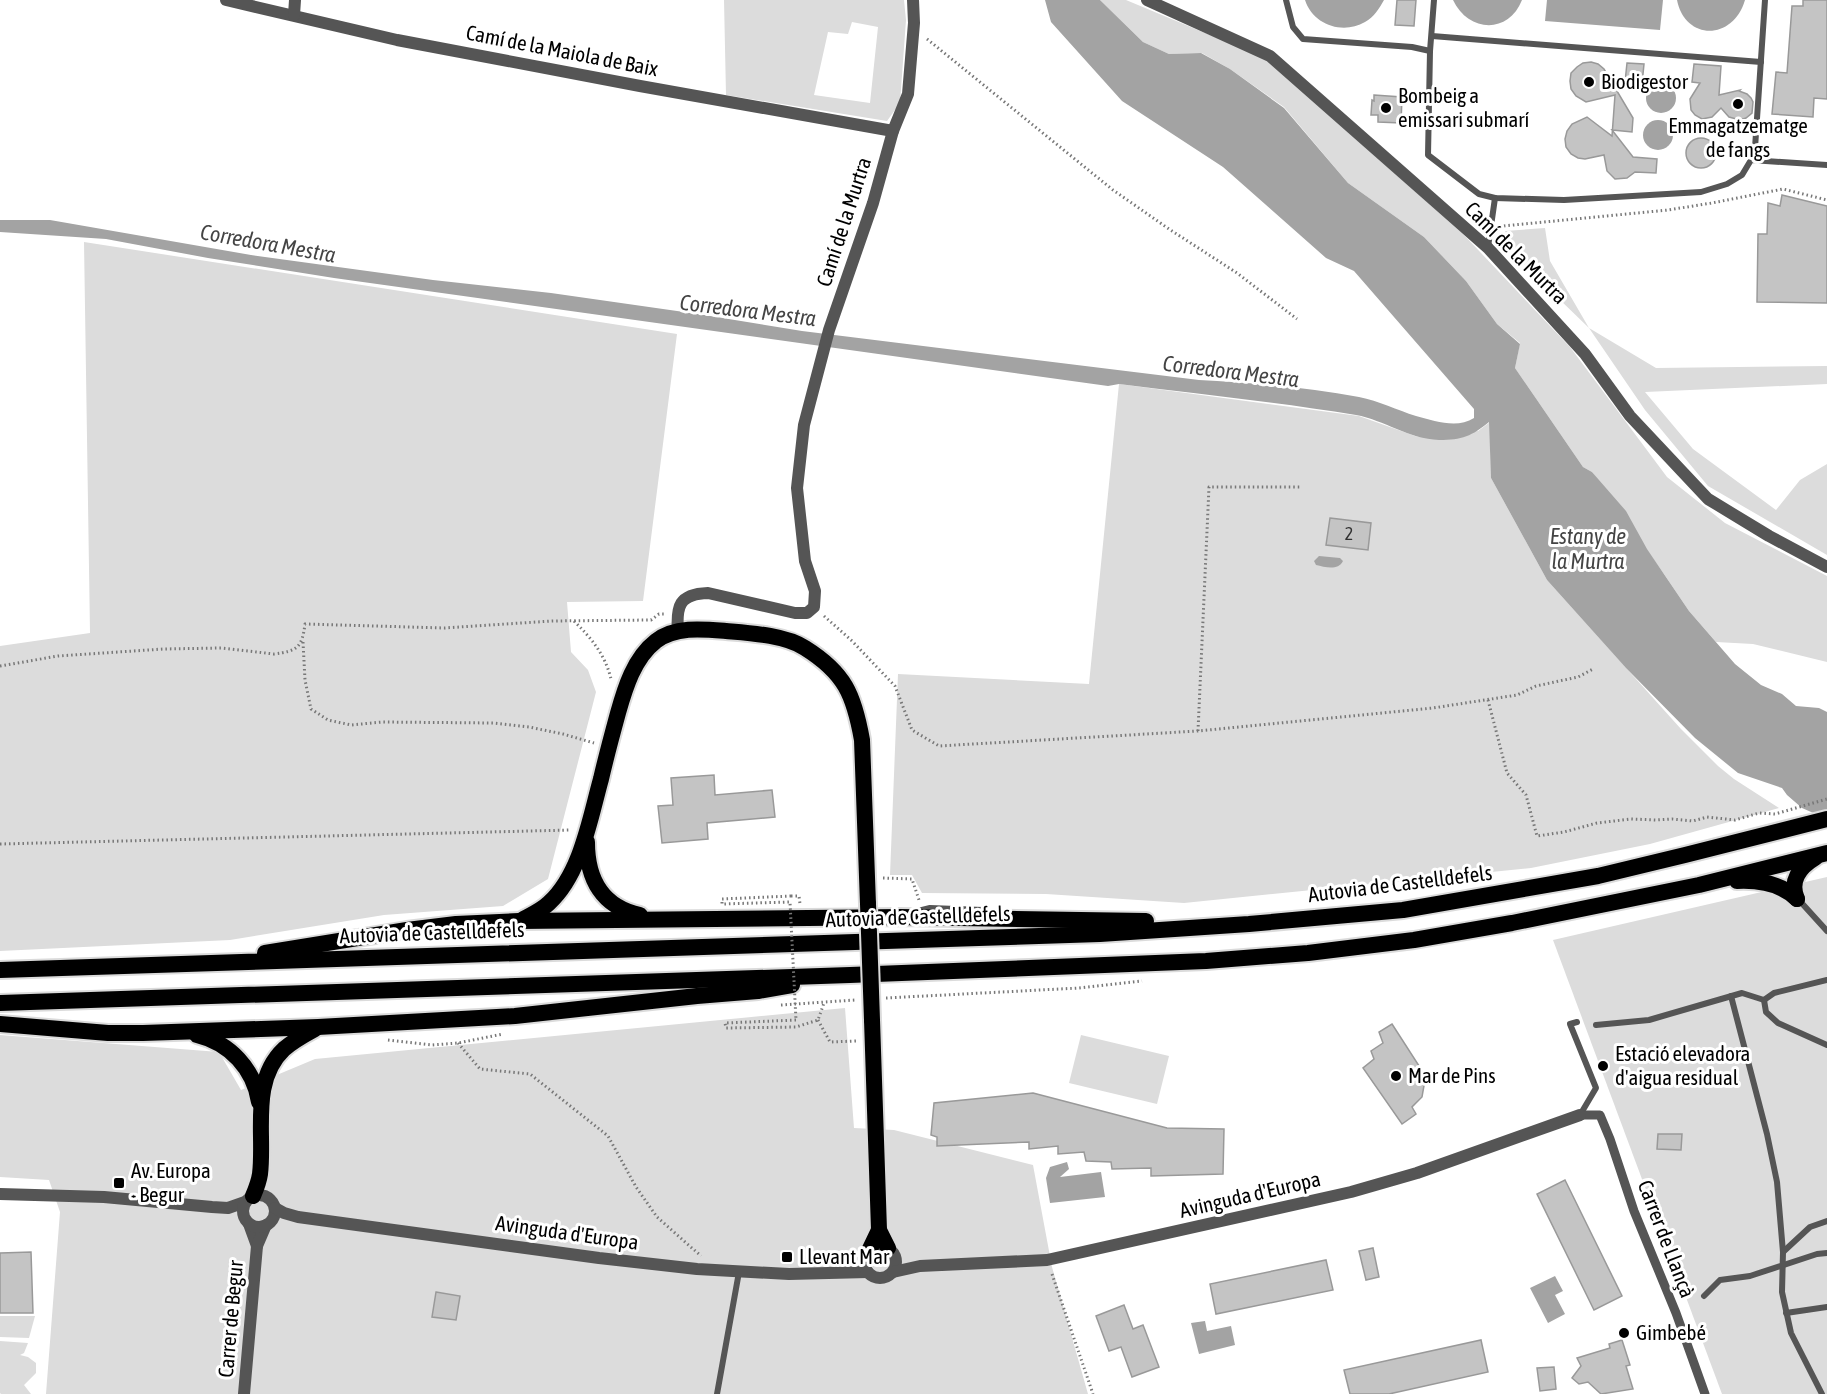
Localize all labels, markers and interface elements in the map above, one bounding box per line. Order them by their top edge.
street label: Camí de la Maiola de Baix [464,20,661,80]
place label: Biodigestor [1601,69,1689,93]
marker: Biodigestor [1582,75,1596,89]
place label: Bombeig a emissari submarí [1398,83,1530,131]
marker: Emmagatzematge de fangs [1731,97,1745,111]
marker: Bombeig a emissari submarí [1379,101,1393,115]
place label: Emmagatzematge de fangs [1668,113,1808,161]
street label: Camí de la Murtra [811,154,875,289]
street label: Camí de la Murtra [1461,196,1573,308]
water label: Corredora Mestra [198,218,338,268]
water label: Corredora Mestra [679,289,817,331]
water label: Corredora Mestra [1162,350,1300,392]
house number: 2 [1345,523,1353,544]
water label: Estany de la Murtra [1550,523,1626,574]
street label: Autovia de Castelldefels [1307,860,1493,906]
street label: Autovia de Castelldefels [825,901,1011,931]
street label: Autovia de Castelldefels [339,917,525,947]
place label: Estació elevadora d'aigua residual [1615,1041,1750,1089]
marker: Estació elevadora d'aigua residual [1596,1059,1610,1073]
place label: Mar de Pins [1408,1063,1496,1087]
marker: Mar de Pins [1389,1069,1403,1083]
place label: Av. Europa - Begur [131,1158,211,1206]
street label: Avinguda d'Europa [1177,1166,1323,1222]
marker: Av. Europa - Begur [112,1176,126,1190]
street label: Carrer de Llançà [1634,1177,1700,1301]
street label: Avinguda d'Europa [494,1210,640,1254]
place label: Llevant Mar [799,1244,890,1268]
marker: Llevant Mar [780,1250,794,1264]
street label: Carrer de Begur [213,1259,247,1378]
place label: Gimbebé [1636,1320,1706,1344]
marker: Gimbebé [1617,1326,1631,1340]

